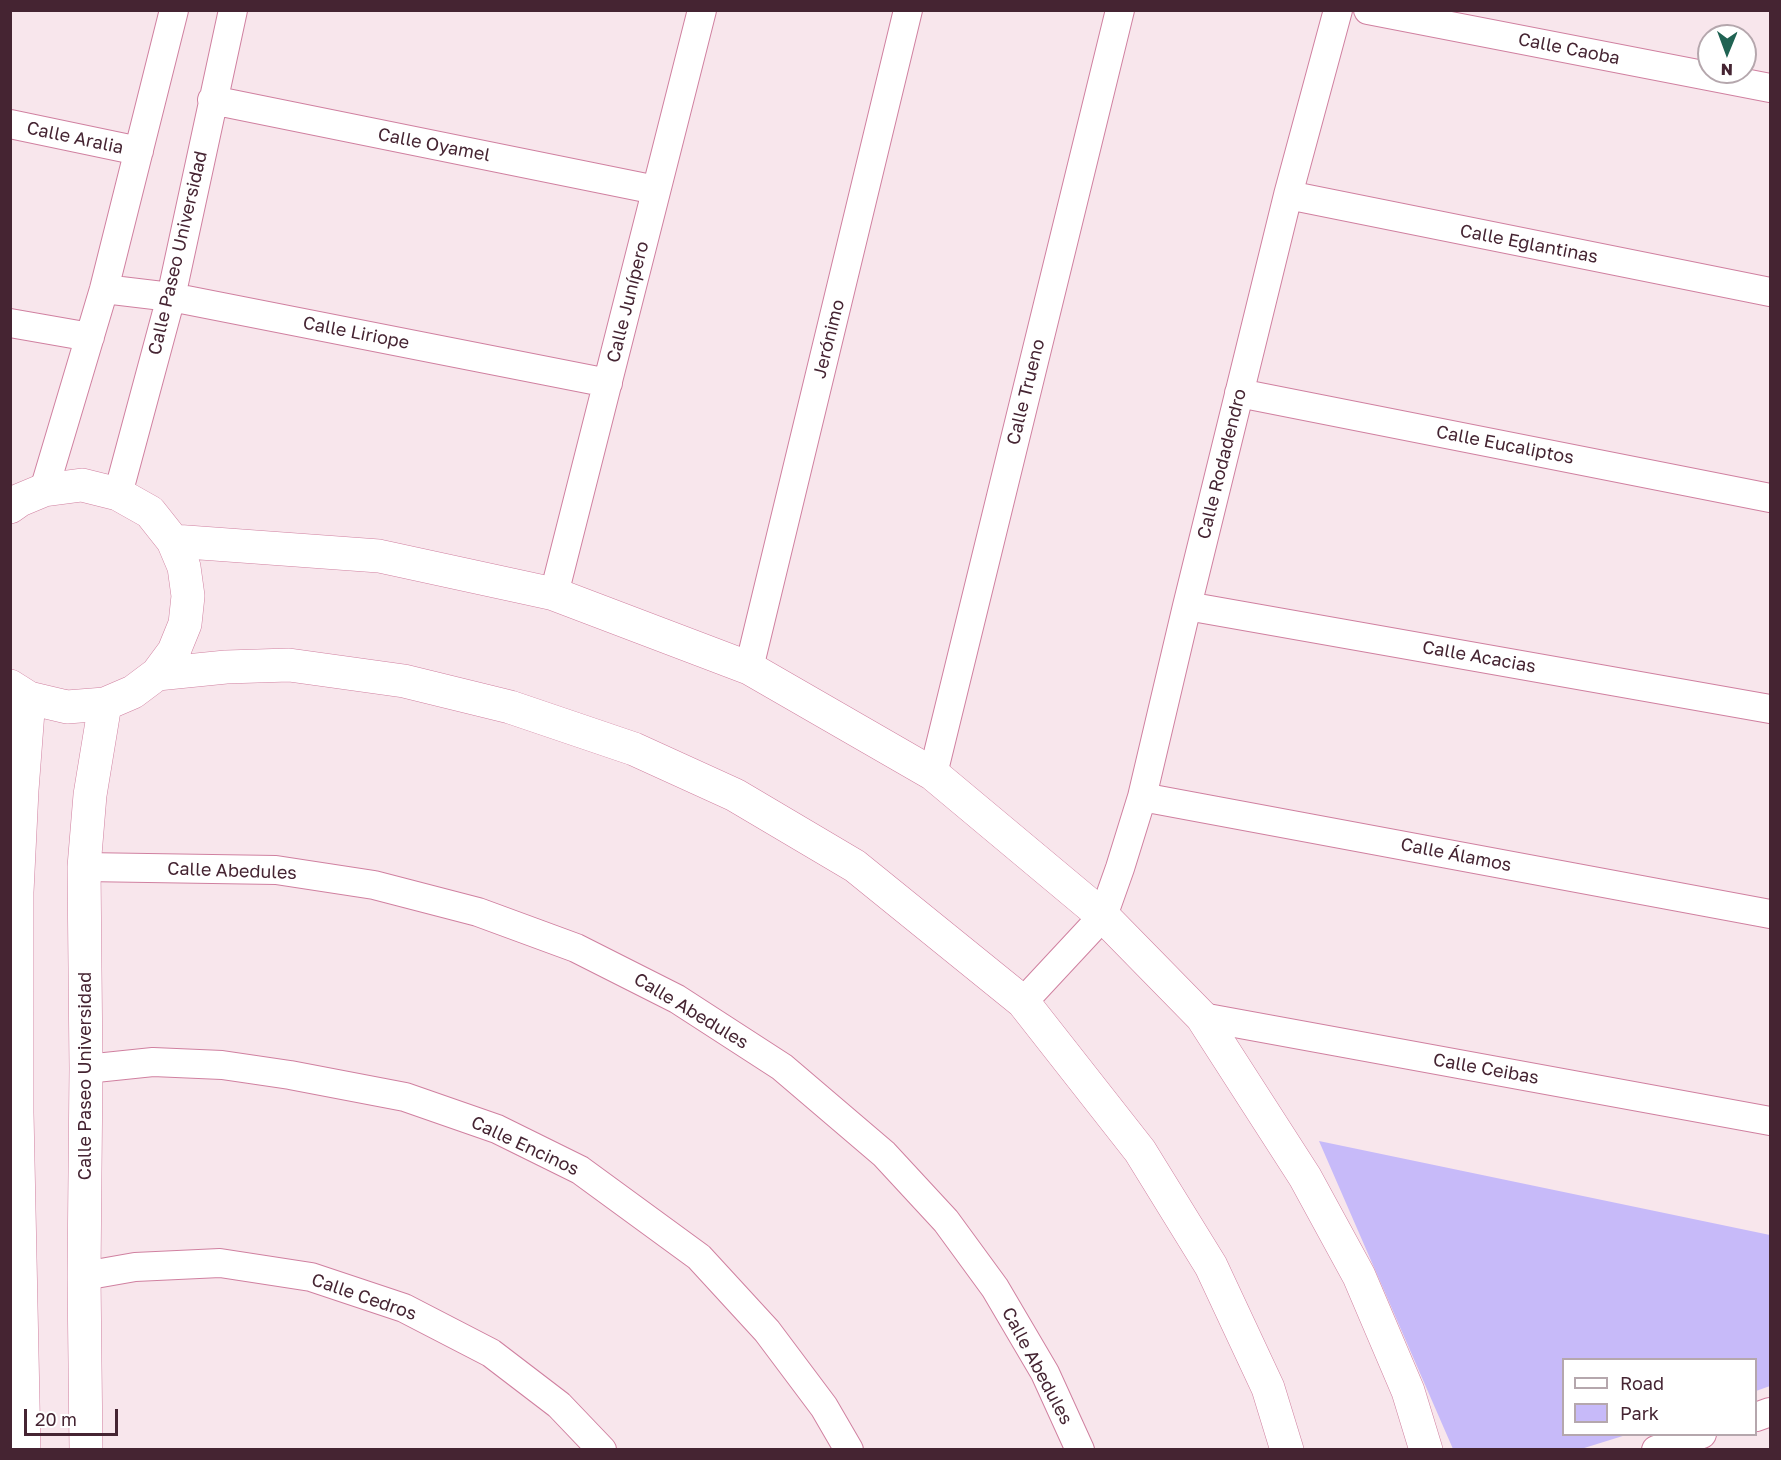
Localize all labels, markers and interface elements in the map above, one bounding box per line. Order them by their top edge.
north arrow [1697,24,1757,84]
street label: Calle Caoba [1516,29,1622,69]
text: N [1720,60,1733,80]
street label: Calle Aralia [25,117,125,159]
street label: Calle Oyamel [376,124,492,166]
street label: Calle Paseo Universidad [144,149,212,357]
street label: Calle Eglantinas [1458,220,1600,268]
street label: Calle Junípero [602,239,654,365]
street label: Jerónimo [809,297,849,381]
street label: Calle Liriope [301,312,411,354]
street label: Calle Trueno [1002,337,1050,447]
street label: Calle Rodadendro [1193,387,1251,541]
street label: Calle Eucaliptos [1434,421,1576,469]
street label: Calle Acacias [1421,636,1537,678]
street label: Calle Álamos [1399,834,1513,876]
street label: Calle Abedules [167,858,297,884]
street label: Calle Abedules [630,968,752,1054]
street label: Calle Paseo Universidad [74,972,96,1180]
street label: Calle Ceibas [1431,1049,1541,1089]
street label: Calle Encinos [468,1112,582,1180]
street label: Calle Cedros [309,1269,419,1325]
street label: Calle Abedules [997,1304,1077,1428]
legend [1562,1358,1757,1436]
text: Road [1620,1372,1664,1394]
scale bar [27,1397,122,1435]
text: Park [1620,1402,1659,1424]
text: 20 m [35,1408,77,1430]

